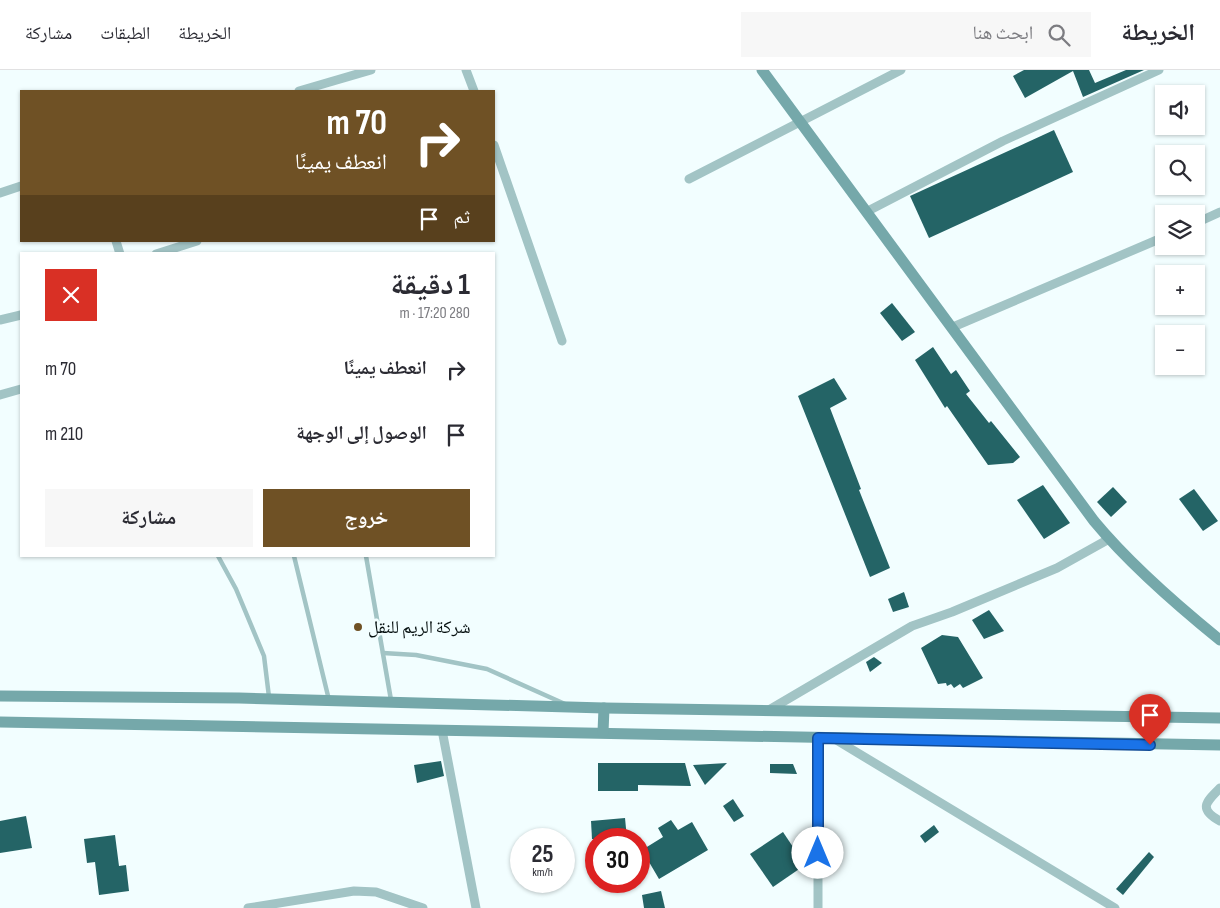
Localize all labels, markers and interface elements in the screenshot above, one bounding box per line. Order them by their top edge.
search box [741,12,1091,57]
text: الخريطة [1121,18,1195,47]
icon: search [1045,21,1073,49]
text: ابحث هنا [972,22,1033,45]
text: مشاركة [25,23,72,44]
text: الطبقات [100,23,150,44]
text: الخريطة [178,23,231,44]
map controls [1155,85,1205,375]
button: sound [1155,85,1205,135]
text: 70 m [327,102,387,145]
icon: right [405,110,470,175]
button: search [1155,145,1205,195]
text: انعطف يمينًا [295,149,387,176]
icon: arrive [415,205,443,233]
button: layers [1155,205,1205,255]
text: ثم [453,206,470,229]
button: + [1155,265,1205,315]
text: 1 دقيقة [391,267,470,303]
button: close [45,269,97,321]
text: 280 m · 17:20 [400,304,470,323]
button: − [1155,325,1205,375]
icon: right [442,356,470,384]
text: انعطف يمينًا [343,357,427,380]
text: 70 m [45,358,76,381]
icon: arrive [442,421,470,449]
text: الوصول إلى الوجهة [296,422,427,445]
text: 210 m [45,423,83,446]
button: مشاركة [45,489,253,547]
button: خروج [263,489,470,547]
place label: شركة الريم للنقل [368,617,471,639]
marker: شركة الريم للنقل [352,621,364,633]
pin [1129,694,1171,745]
icon: arrive [1136,701,1164,729]
position arrow [791,826,843,878]
speed limit sign: 30 [585,828,650,893]
text: 25 [532,839,553,870]
text: km/h [532,865,553,880]

